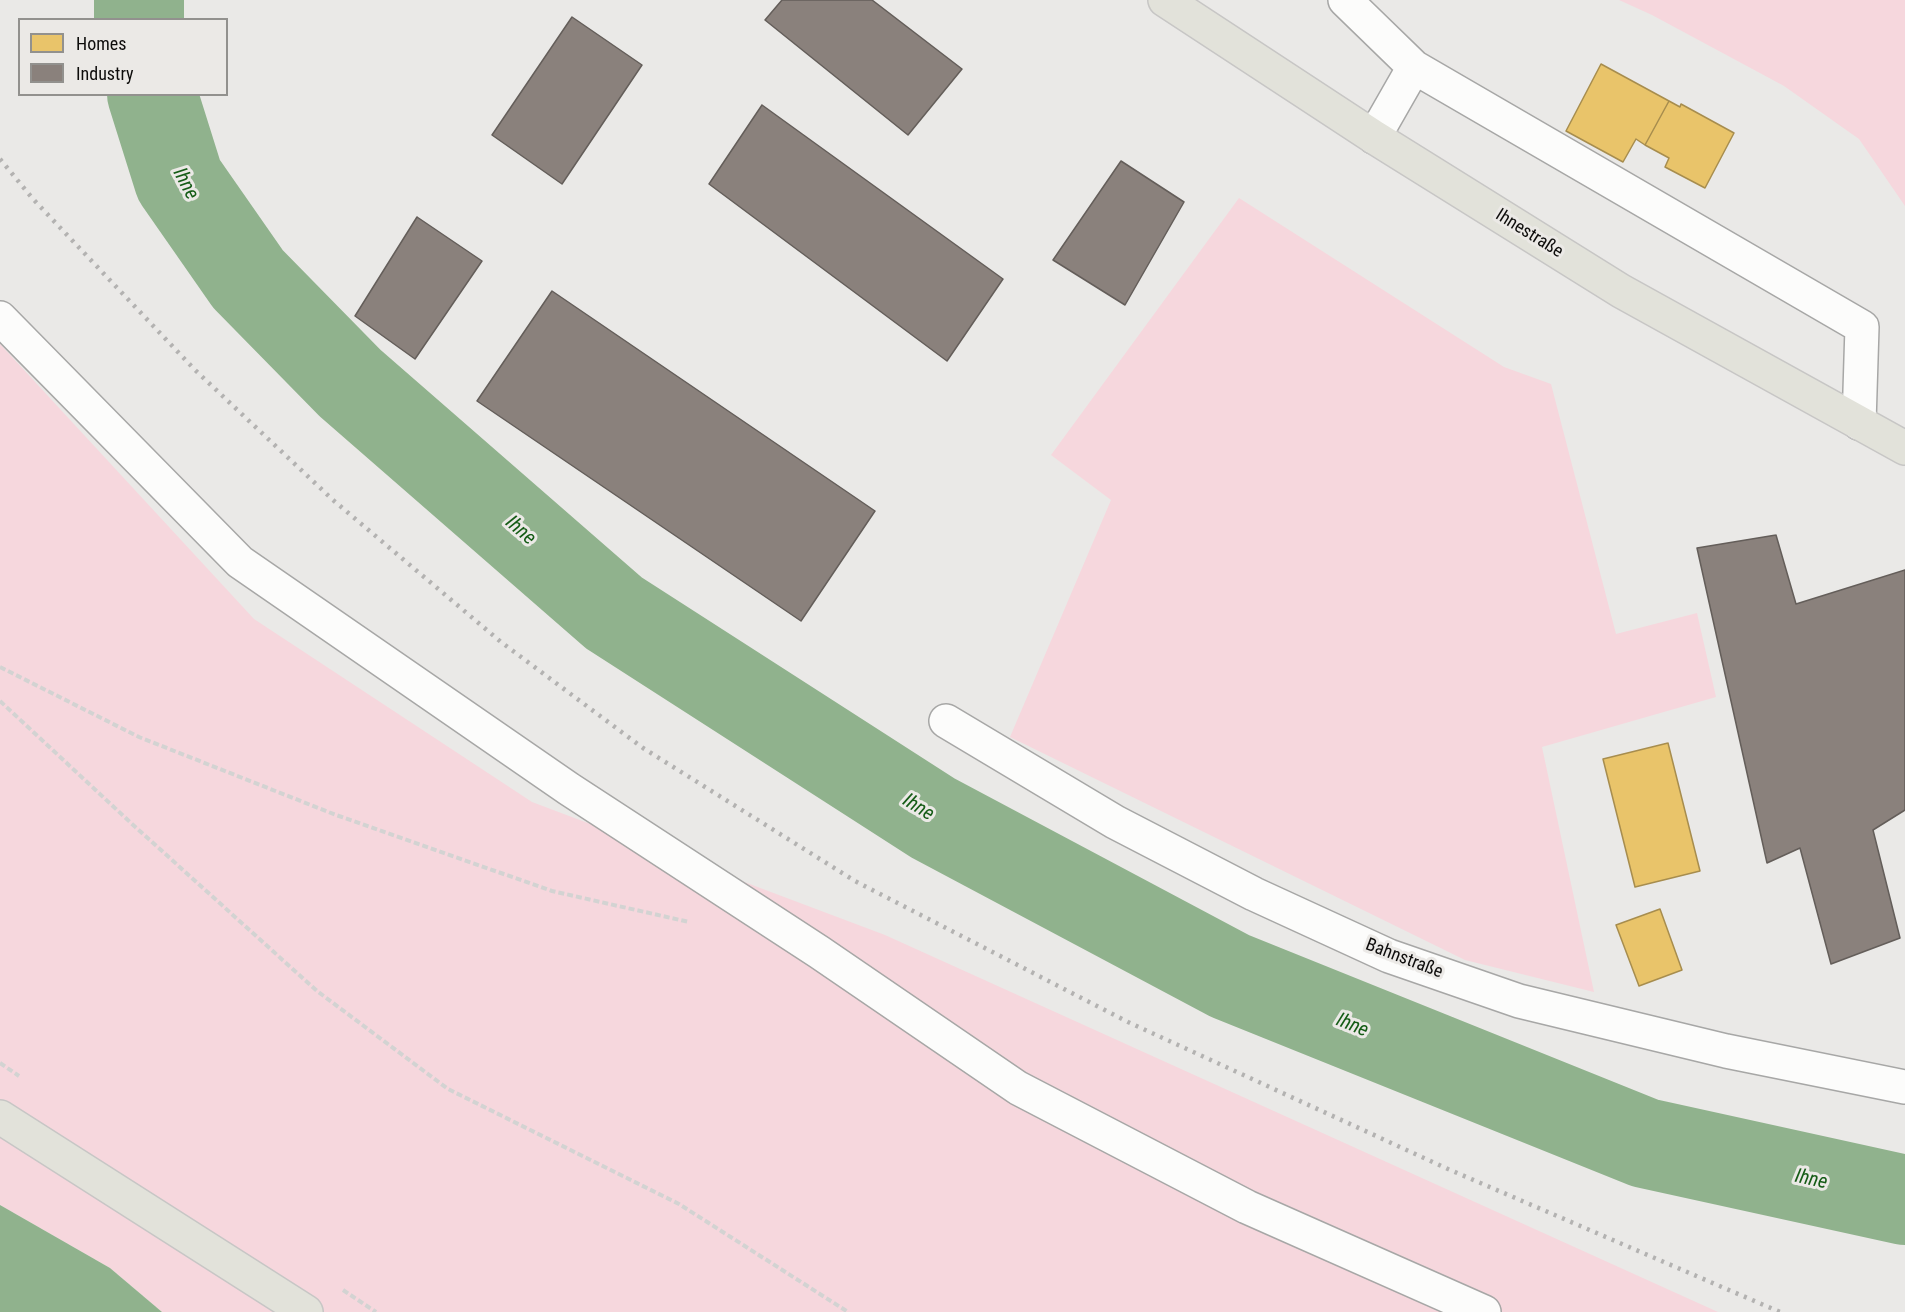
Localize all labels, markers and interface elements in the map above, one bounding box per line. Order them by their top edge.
legend [18,18,228,96]
text: Homes [76,33,126,54]
text: Industry [76,63,134,84]
water label: Ihne [167,164,203,204]
street label: Ihnestraße [1491,205,1567,263]
water label: Ihne [500,511,540,551]
water label: Ihne [898,789,938,827]
street label: Bahnstraße [1362,934,1446,984]
water label: Ihne [1332,1009,1372,1043]
water label: Ihne [1793,1165,1829,1195]

